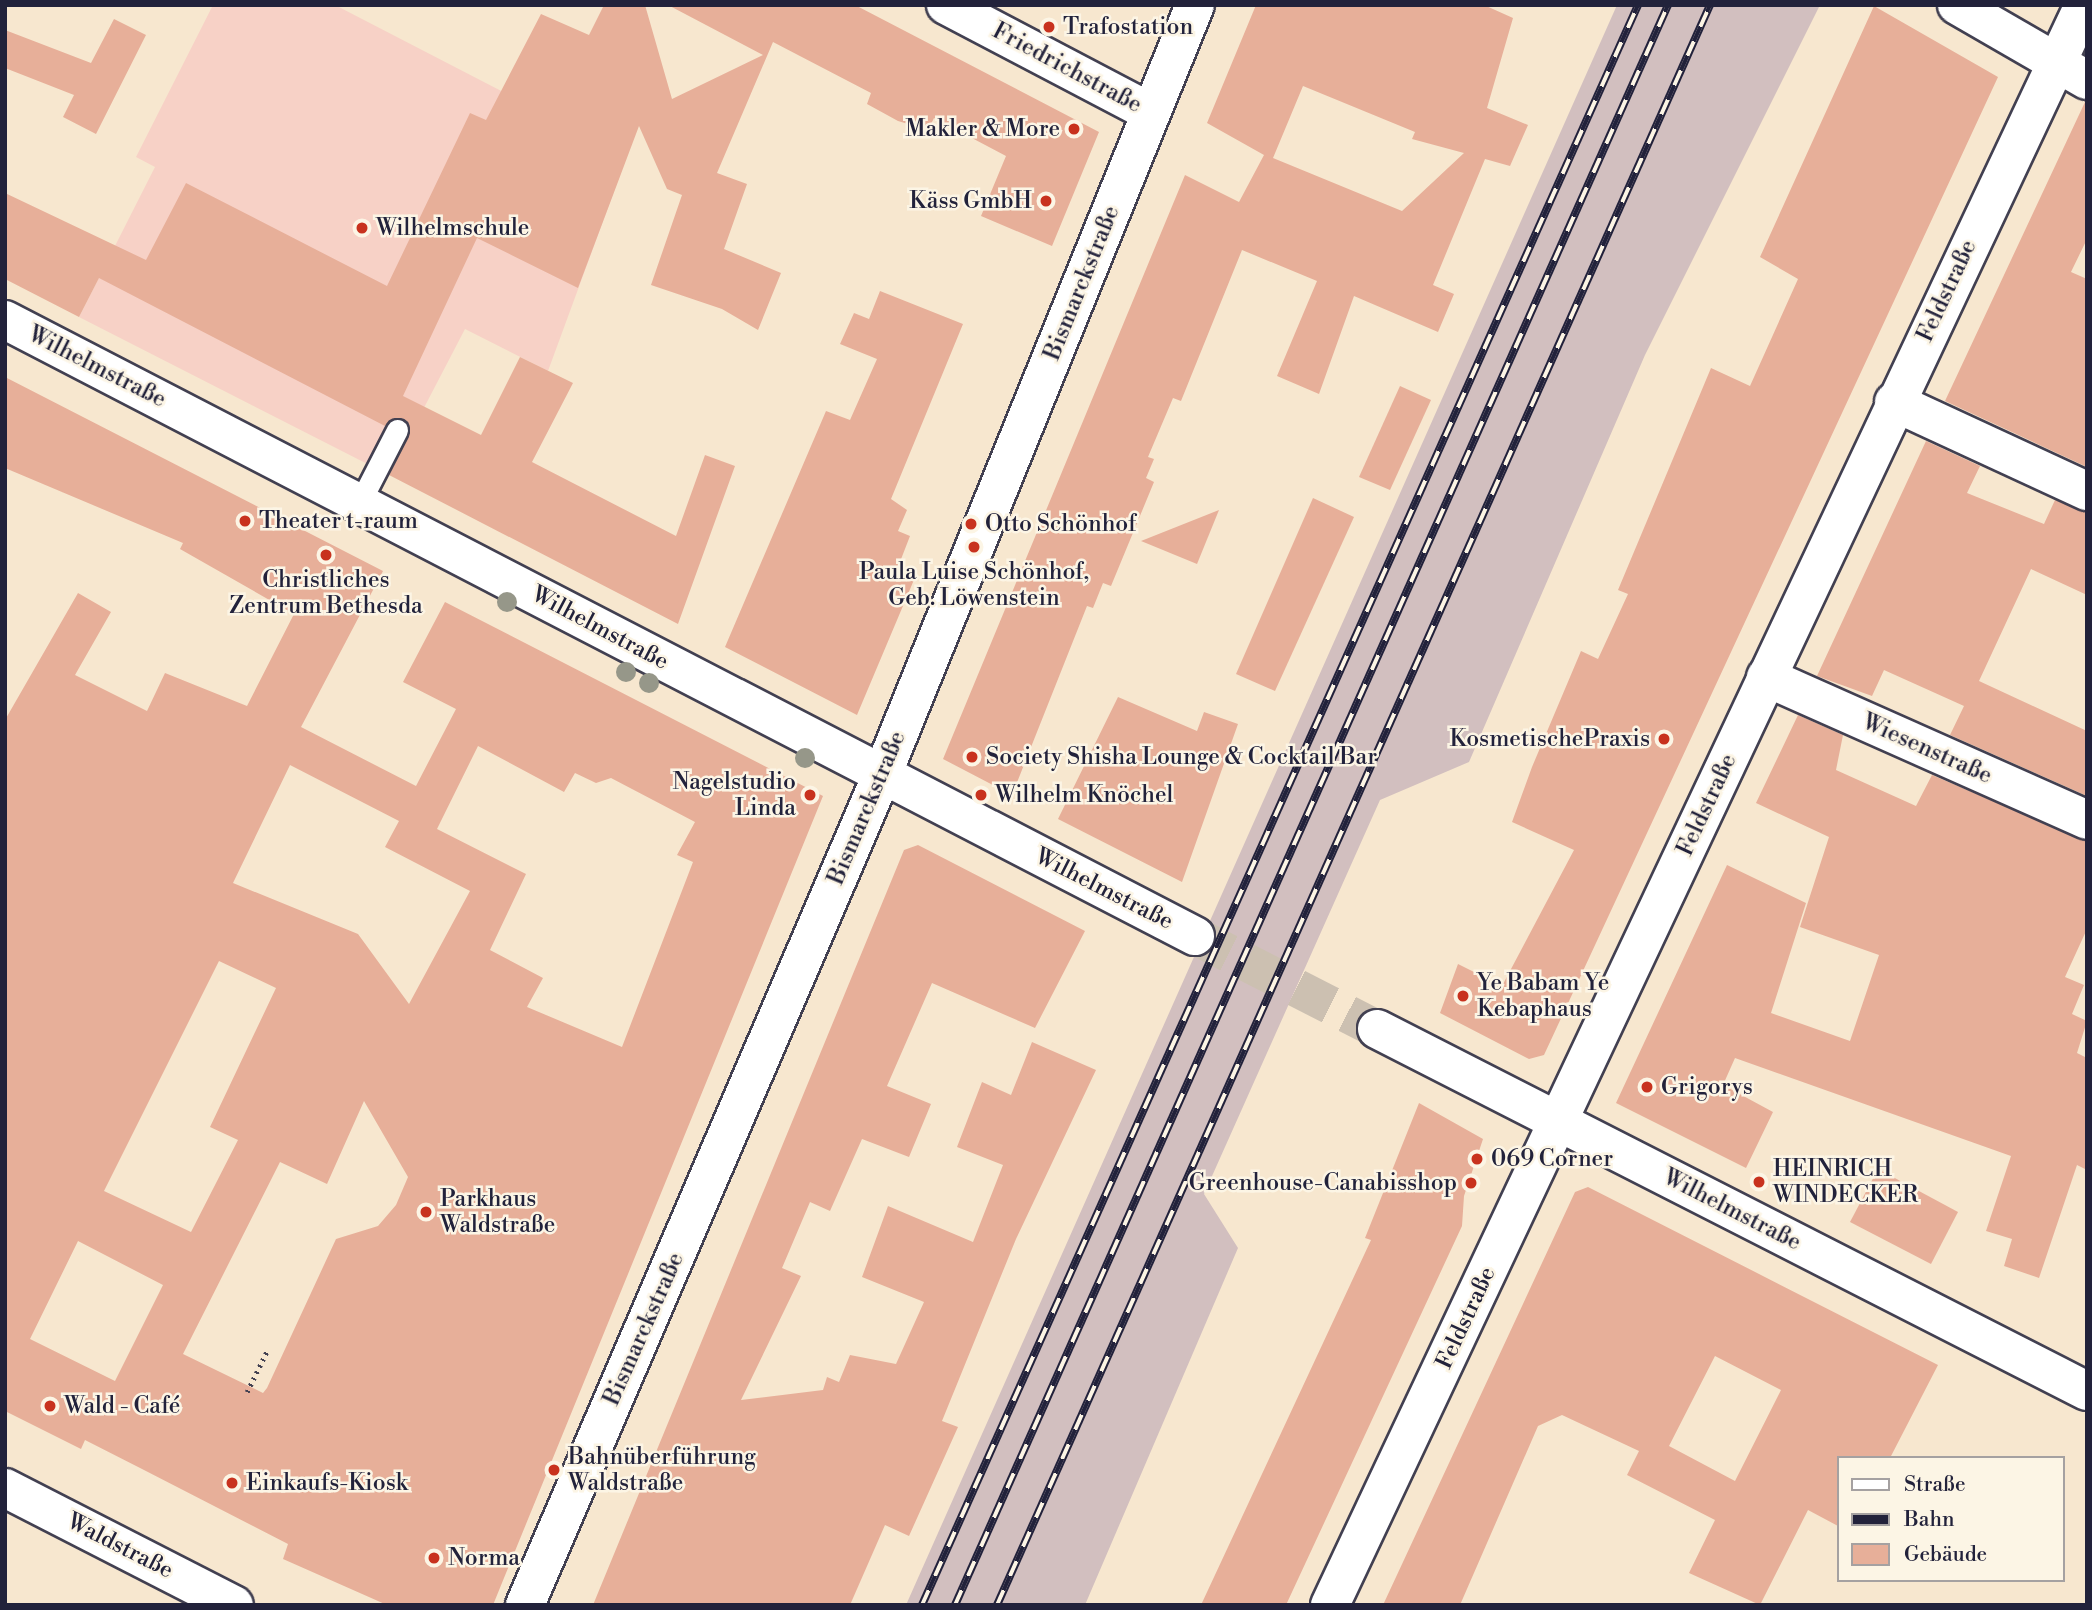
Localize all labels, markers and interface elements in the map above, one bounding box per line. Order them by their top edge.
place label: Trafostation [1063,13,1193,41]
street label: Friedrichstraße [988,17,1146,119]
marker: Trafostation [1041,19,1057,35]
place label: Makler & More [905,115,1060,143]
marker: Makler & More [1066,121,1082,137]
place label: Käss GmbH [909,187,1032,215]
marker: Käss GmbH [1038,193,1054,209]
street label: Bismarckstraße [1038,202,1126,364]
place label: Wilhelmschule [376,214,529,242]
marker: Wilhelmschule [354,220,370,236]
street label: Feldstraße [1911,236,1983,346]
street label: Wilhelmstraße [23,320,171,414]
place label: Theater t-raum [259,507,418,535]
place label: Otto Schönhof [985,510,1136,538]
marker: Theater t-raum [237,513,253,529]
marker: Otto Schönhof [963,516,979,532]
marker: Paula Luise Schönhof, Geb. Löwenstein [966,539,982,555]
marker: Christliches Zentrum Bethesda [318,547,334,563]
place label: Paula Luise Schönhof, Geb. Löwenstein [859,558,1089,612]
place label: Christliches Zentrum Bethesda [229,566,423,620]
street label: Wilhelmstraße [527,580,673,676]
street label: Wiesenstraße [1858,708,1996,790]
place label: KosmetischePraxis [1450,725,1650,753]
street label: Bismarckstraße [822,727,912,889]
marker: KosmetischePraxis [1656,731,1672,747]
place label: Society Shisha Lounge & Cocktail Bar [986,743,1377,771]
marker: Society Shisha Lounge & Cocktail Bar [964,749,980,765]
street label: Feldstraße [1671,750,1743,860]
place label: Nagelstudio Linda [672,768,796,822]
place label: Wilhelm Knöchel [995,781,1173,809]
marker: Nagelstudio Linda [802,787,818,803]
marker: Wilhelm Knöchel [973,787,989,803]
street label: Wilhelmstraße [1030,842,1178,936]
place label: Ye Babam Ye Kebaphaus [1477,969,1609,1023]
marker: Ye Babam Ye Kebaphaus [1455,988,1471,1004]
place label: Grigorys [1661,1073,1753,1101]
marker: Grigorys [1639,1079,1655,1095]
place label: 069 Corner [1491,1145,1613,1173]
marker: 069 Corner [1469,1151,1485,1167]
place label: HEINRICH WINDECKER [1773,1155,1918,1209]
street label: Wilhelmstraße [1658,1163,1806,1257]
place label: Greenhouse-Canabisshop [1189,1169,1457,1197]
marker: HEINRICH WINDECKER [1751,1174,1767,1190]
marker: Greenhouse-Canabisshop [1463,1175,1479,1191]
place label: Parkhaus Waldstraße [440,1185,555,1239]
marker: Parkhaus Waldstraße [418,1204,434,1220]
street label: Bismarckstraße [598,1248,690,1410]
street label: Feldstraße [1430,1263,1502,1373]
place label: Wald - Café [64,1392,180,1420]
marker: Wald - Café [42,1398,58,1414]
place label: Bahnüberführung Waldstraße [568,1443,756,1497]
legend [1836,1456,2064,1582]
marker: Bahnüberführung Waldstraße [546,1462,562,1478]
place label: Einkaufs-Kiosk [246,1469,408,1497]
text: Straße [1904,1472,1966,1498]
marker: Einkaufs-Kiosk [224,1475,240,1491]
text: Bahn [1904,1507,1954,1533]
street label: Waldstraße [62,1508,178,1584]
text: Gebäude [1904,1542,1987,1568]
place label: Norma [448,1544,520,1572]
marker: Norma [426,1550,442,1566]

